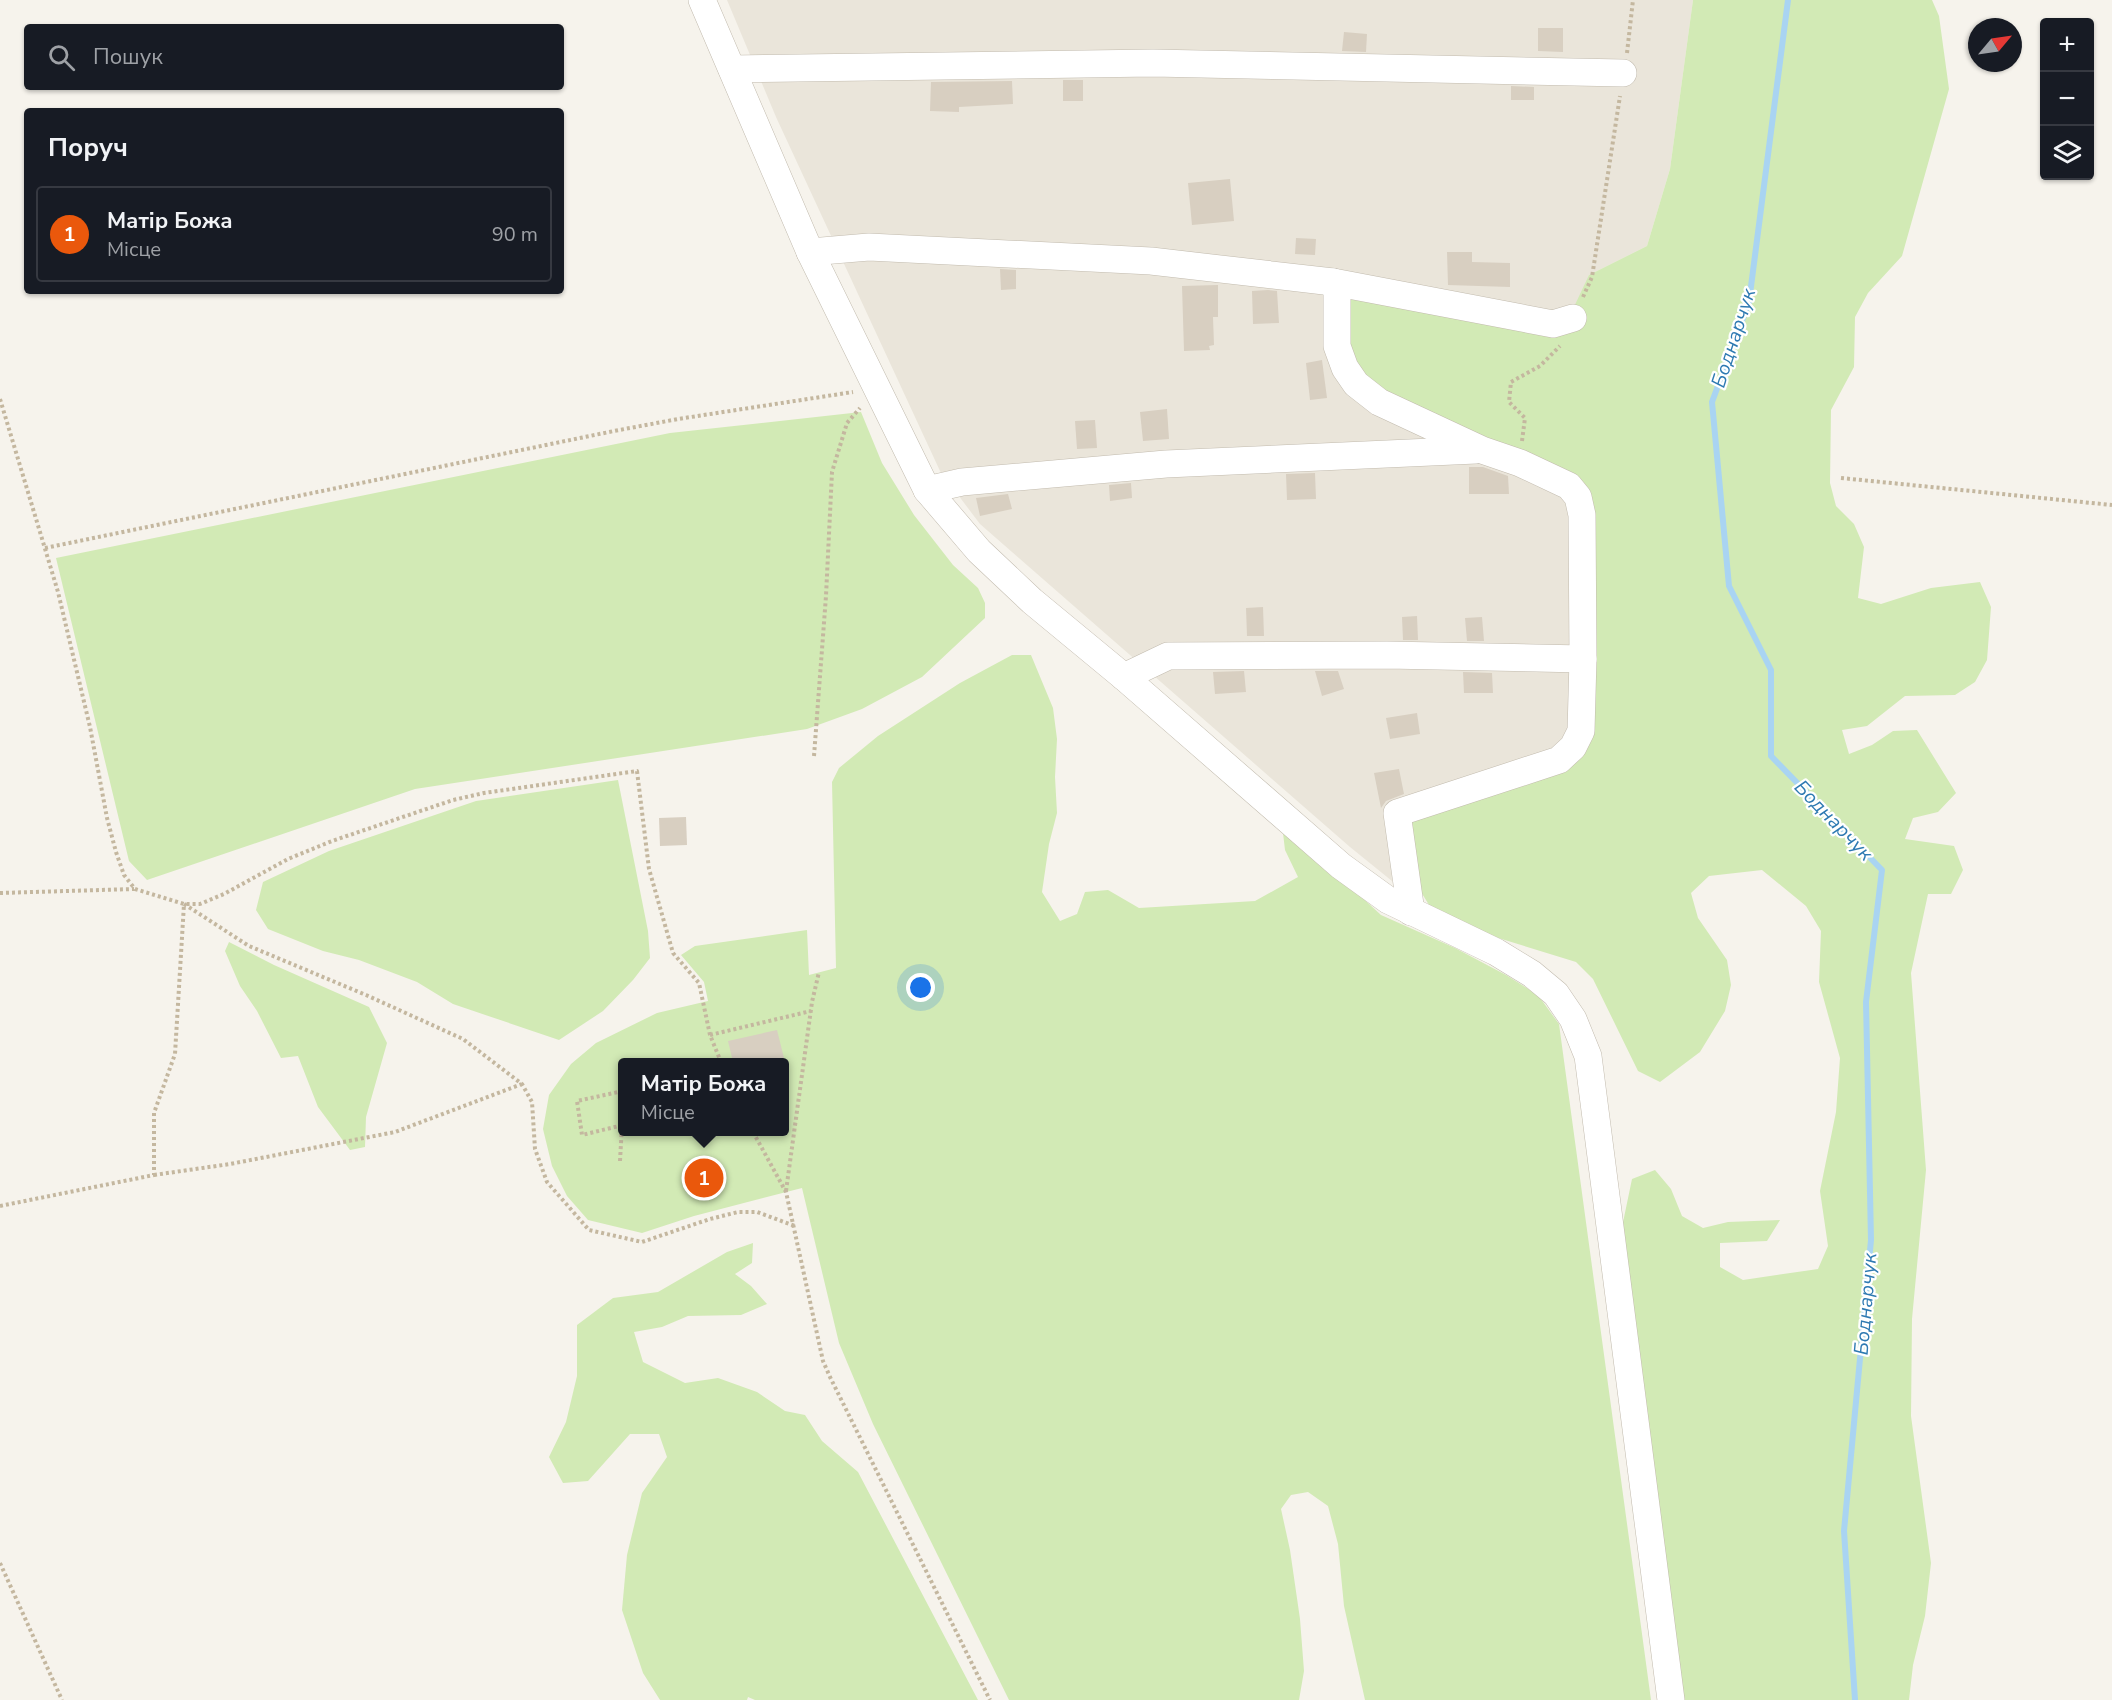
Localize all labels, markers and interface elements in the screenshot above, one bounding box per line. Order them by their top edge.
north arrow [1968,18,2022,72]
map controls [2040,18,2094,180]
button: + [2040,18,2094,72]
search box [24,24,564,90]
icon: search [45,41,78,74]
text: Пошук [93,42,163,72]
button: − [2040,72,2094,126]
button: layers [2040,126,2094,180]
text: Поруч [48,130,128,165]
text: Матір Божа [107,206,233,236]
text: 1 [64,221,76,248]
text: 90 m [492,221,538,248]
text: Місце [107,236,161,263]
water label: Боднарчук [1705,285,1762,391]
water label: Боднарчук [1788,774,1879,867]
your location [906,973,935,1002]
popup [618,1058,789,1136]
text: Матір Божа [641,1069,766,1099]
text: Місце [641,1099,695,1126]
pin: 1 [684,1156,724,1200]
water label: Боднарчук [1848,1251,1883,1356]

